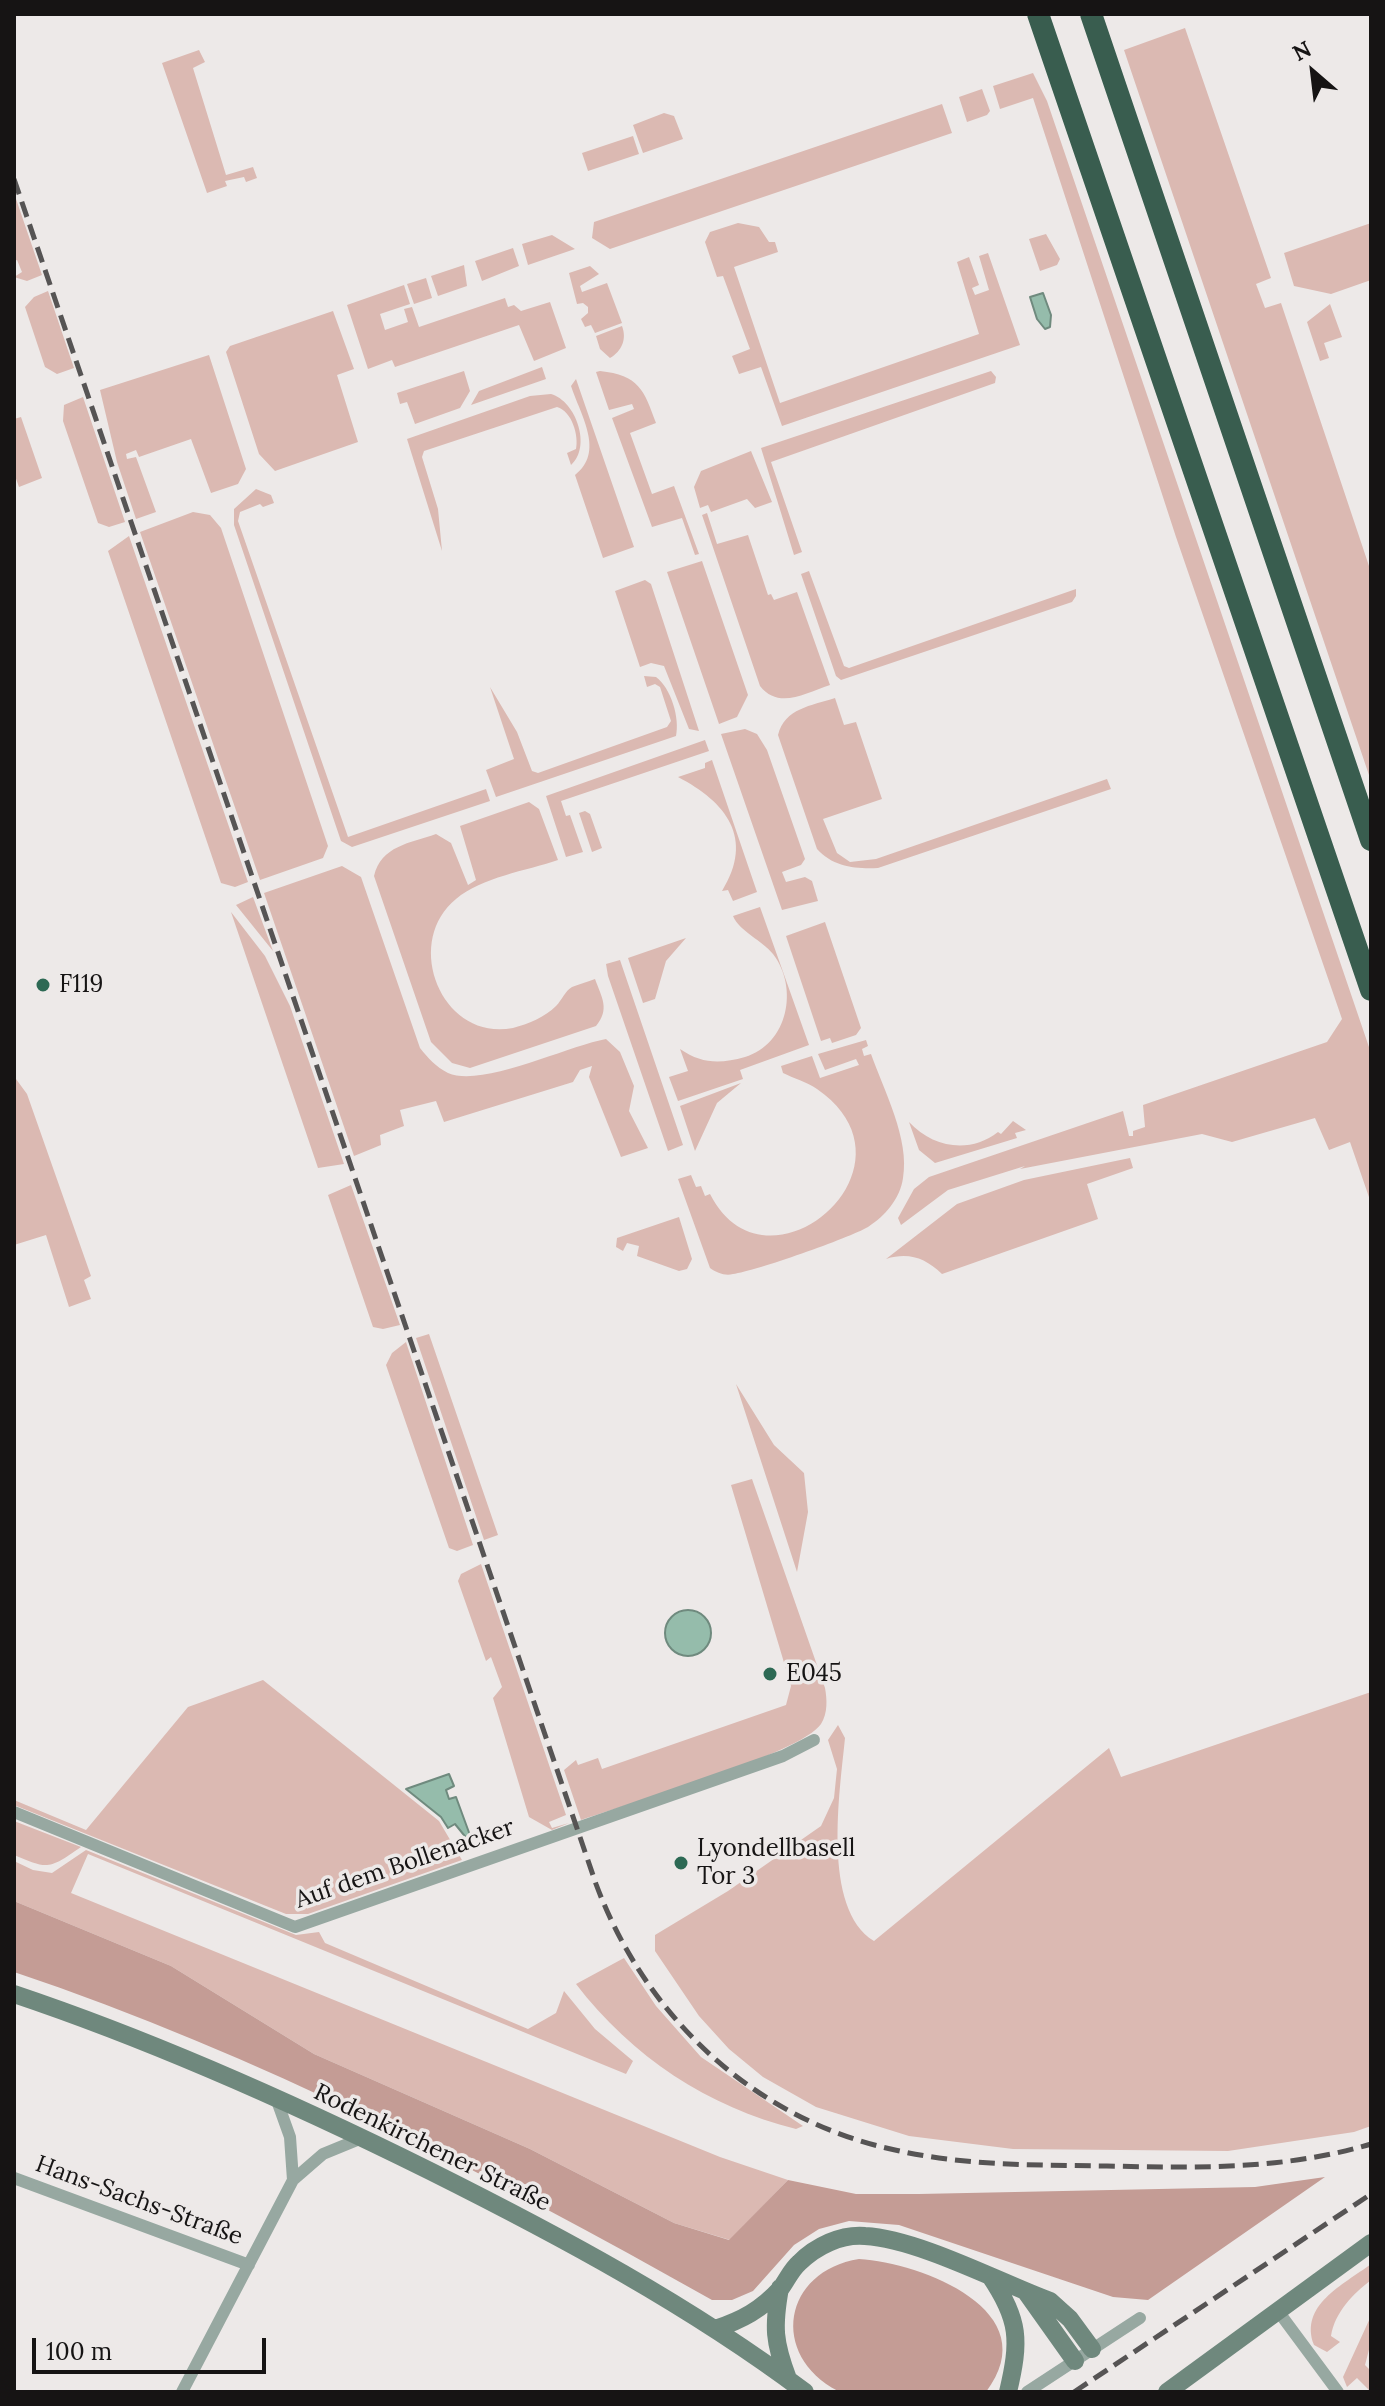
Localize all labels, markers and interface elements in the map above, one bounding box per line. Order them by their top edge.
north arrow [1273,32,1353,112]
text: N [1288,34,1316,67]
place label: F119 [59,971,103,999]
marker: F119 [34,976,52,994]
place label: E045 [786,1660,842,1688]
marker: E045 [761,1665,779,1683]
street label: Auf dem Bollenacker [292,1813,518,1915]
place label: Lyondellbasell Tor 3 [697,1835,855,1891]
marker: Lyondellbasell Tor 3 [672,1854,690,1872]
street label: Rodenkirchener Straße [309,2078,555,2218]
street label: Hans-Sachs-Straße [31,2150,247,2252]
scale bar [36,2322,270,2372]
text: 100 m [46,2336,112,2367]

